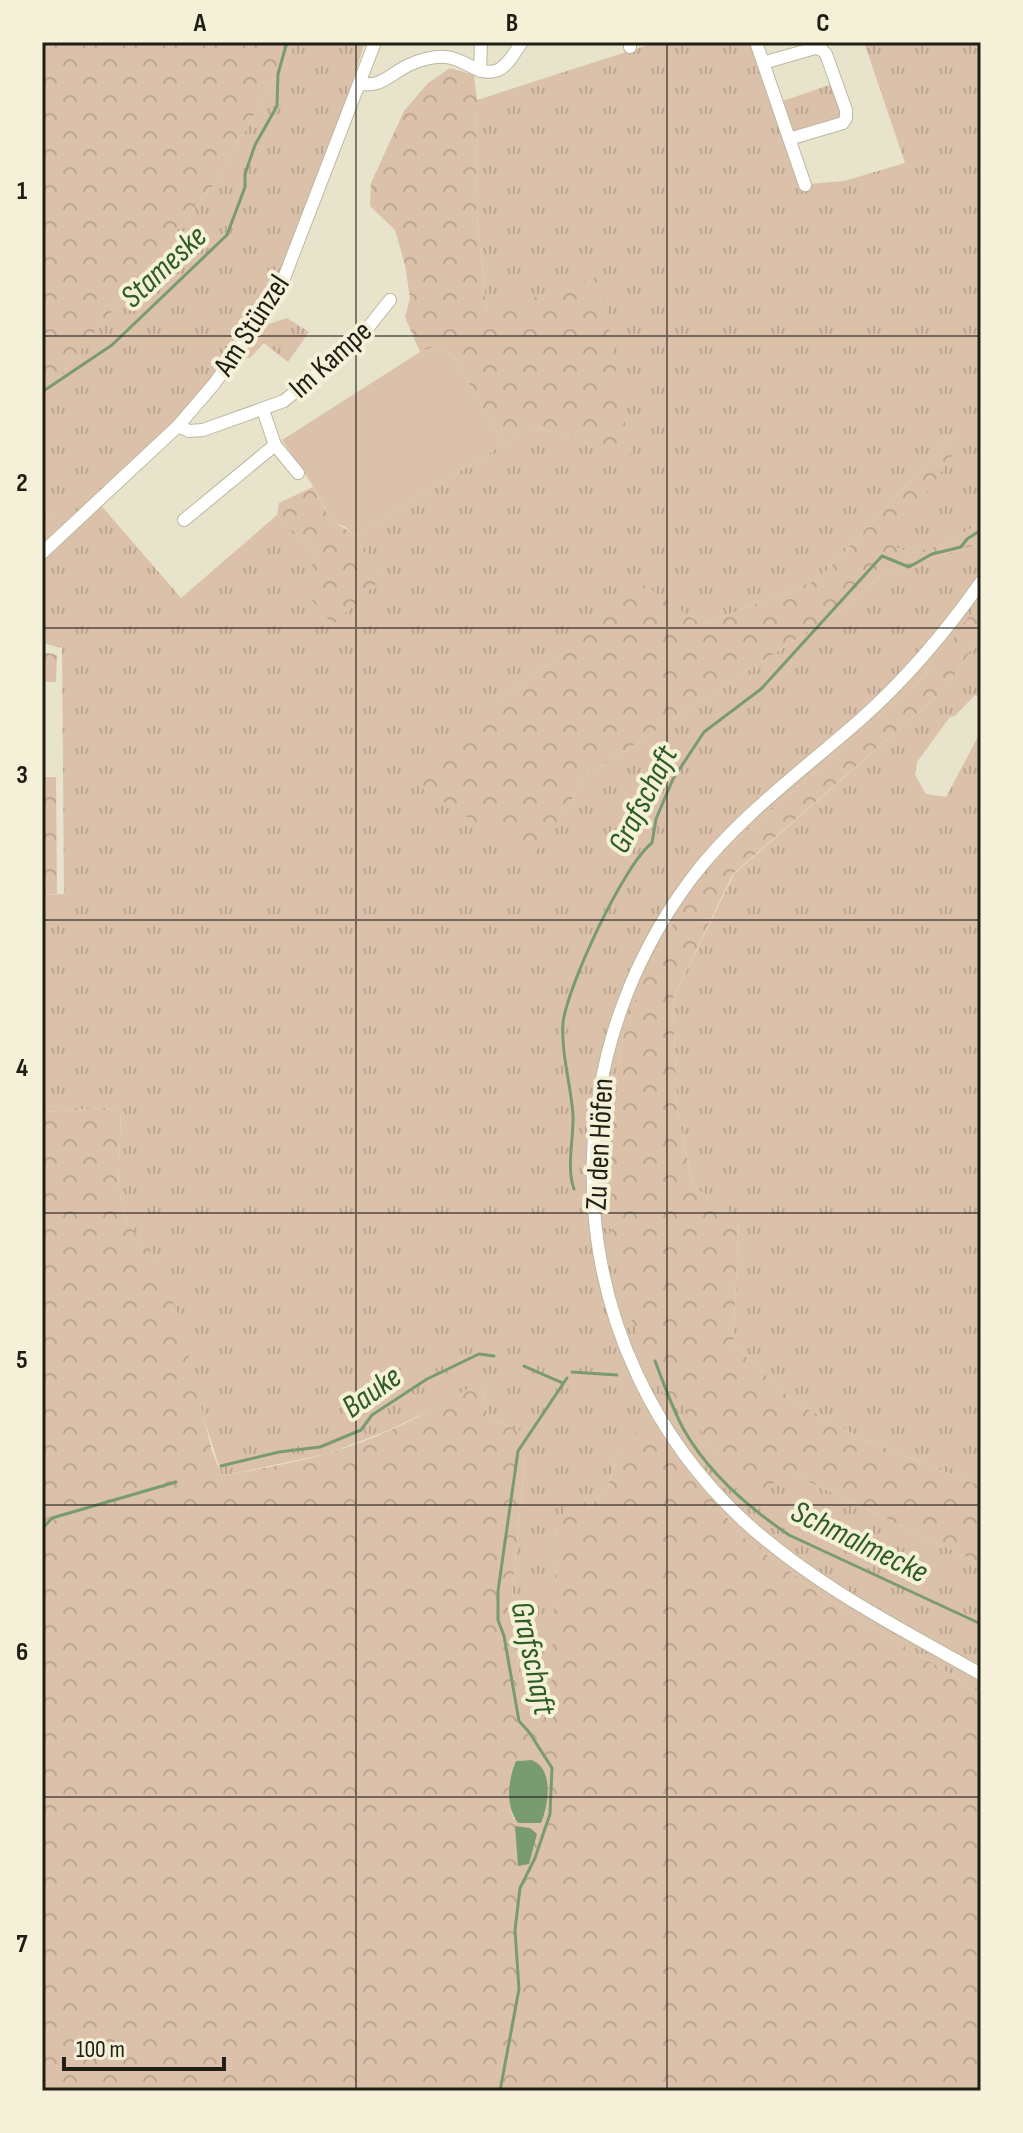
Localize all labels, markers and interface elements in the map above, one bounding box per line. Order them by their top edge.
text: A [193,8,207,39]
text: B [506,8,518,39]
text: C [816,8,830,39]
text: 1 [17,176,27,207]
water label: Stameske [113,218,215,317]
street label: Am Stünzel [205,268,298,383]
street label: Im Kampe [282,313,379,406]
text: 2 [16,468,28,499]
water label: Grafschaft [600,738,687,860]
text: 3 [16,760,28,791]
text: 4 [16,1053,28,1084]
street label: Zu den Höfen [579,1077,621,1211]
text: 5 [16,1345,28,1376]
water label: Bauke [335,1358,409,1427]
water label: Schmalmecke [785,1493,934,1592]
water label: Grafschaft [502,1598,564,1720]
text: 6 [16,1637,28,1668]
text: 7 [16,1929,28,1960]
scale bar [64,2021,224,2071]
text: 100 m [76,2035,125,2064]

